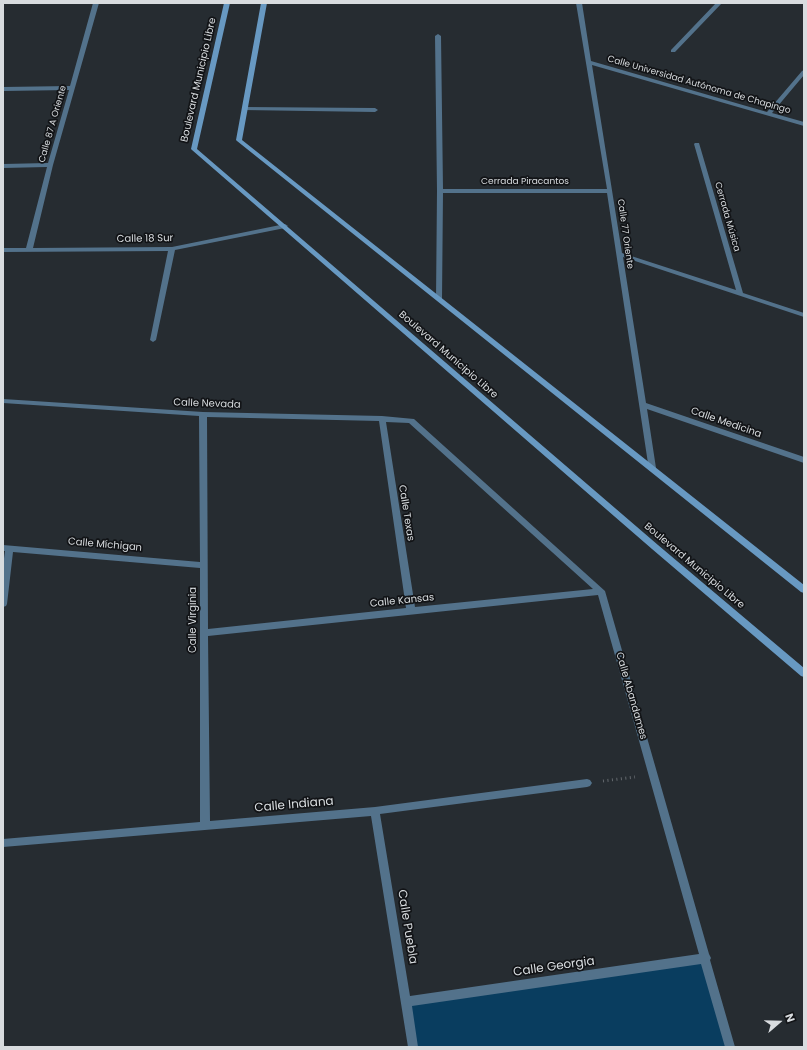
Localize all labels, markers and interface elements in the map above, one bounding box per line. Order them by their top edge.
street label: Boulevard Municipio Libre [179,17,219,143]
street label: Calle Universidad Autónoma de Chapingo [606,54,792,116]
street label: Calle 87 A Oriente [37,84,69,164]
street label: Cerrada Piracantos [481,177,569,187]
street label: Cerrada Música [712,181,742,253]
street label: Calle 77 Oriente [615,198,635,270]
street label: Calle 18 Sur [117,233,173,245]
street label: Boulevard Municipio Libre [396,309,500,401]
street label: Calle Nevada [173,397,241,411]
street label: Calle Medicina [689,405,763,441]
street label: Calle Texas [396,484,416,542]
street label: Boulevard Municipio Libre [641,520,747,612]
street label: Calle Míchigan [68,536,142,554]
street label: Calle Virginia [187,587,199,653]
street label: Calle Kansas [369,592,435,610]
street label: Calle Abandames [613,651,649,741]
street label: Calle Indiana [254,794,334,816]
street label: Calle Puebla [394,889,420,965]
street label: Calle Georgia [512,954,596,980]
north arrow [759,1002,799,1042]
text: N [781,1011,799,1025]

